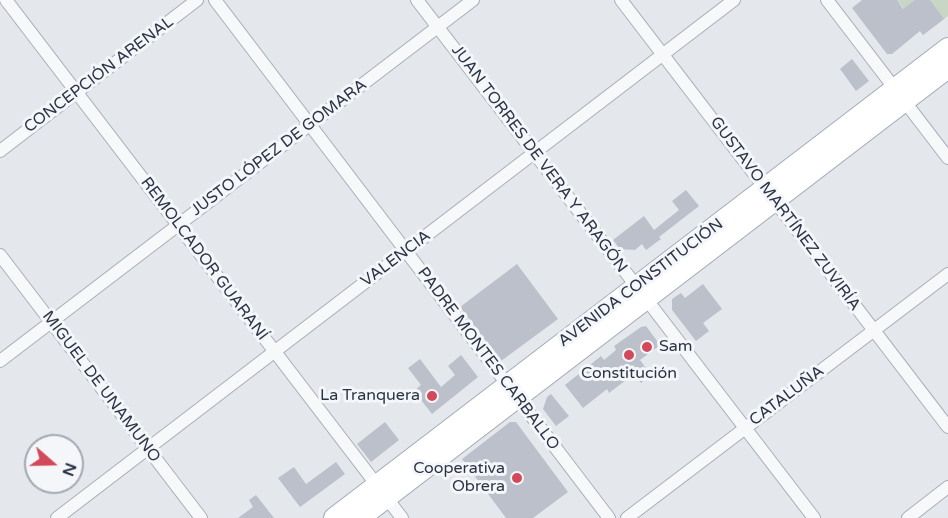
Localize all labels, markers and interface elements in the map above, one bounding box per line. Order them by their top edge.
street label: CONCEPCIÓN ARENAL [21,13,177,137]
street label: JUAN TORRES DE VERA Y ARAGÓN [447,41,631,277]
street label: JUSTO LÓPEZ DE GOMARA [187,76,371,220]
street label: GUSTAVO MARTÍNEZ ZUVIRÍA [706,113,864,315]
street label: REMOLCADOR GUARANÍ [136,174,272,344]
street label: AVENIDA CONSTITUCIÓN [555,215,727,351]
street label: VALENCIA [357,227,435,291]
street label: PADRE MONTES CARBALLO [413,264,563,454]
street label: MIGUEL DE UNAMUNO [38,308,164,466]
place label: Sam [659,337,693,357]
marker: Sam [640,340,654,354]
marker: Constitución [622,348,636,362]
street label: CATALUÑA [746,362,828,430]
place label: Constitución [581,364,677,384]
place label: La Tranquera [320,386,420,406]
marker: La Tranquera [425,389,439,403]
north arrow [24,434,84,494]
place label: Cooperativa Obrera [413,459,505,497]
text: N [57,460,81,479]
marker: Cooperativa Obrera [510,471,524,485]

